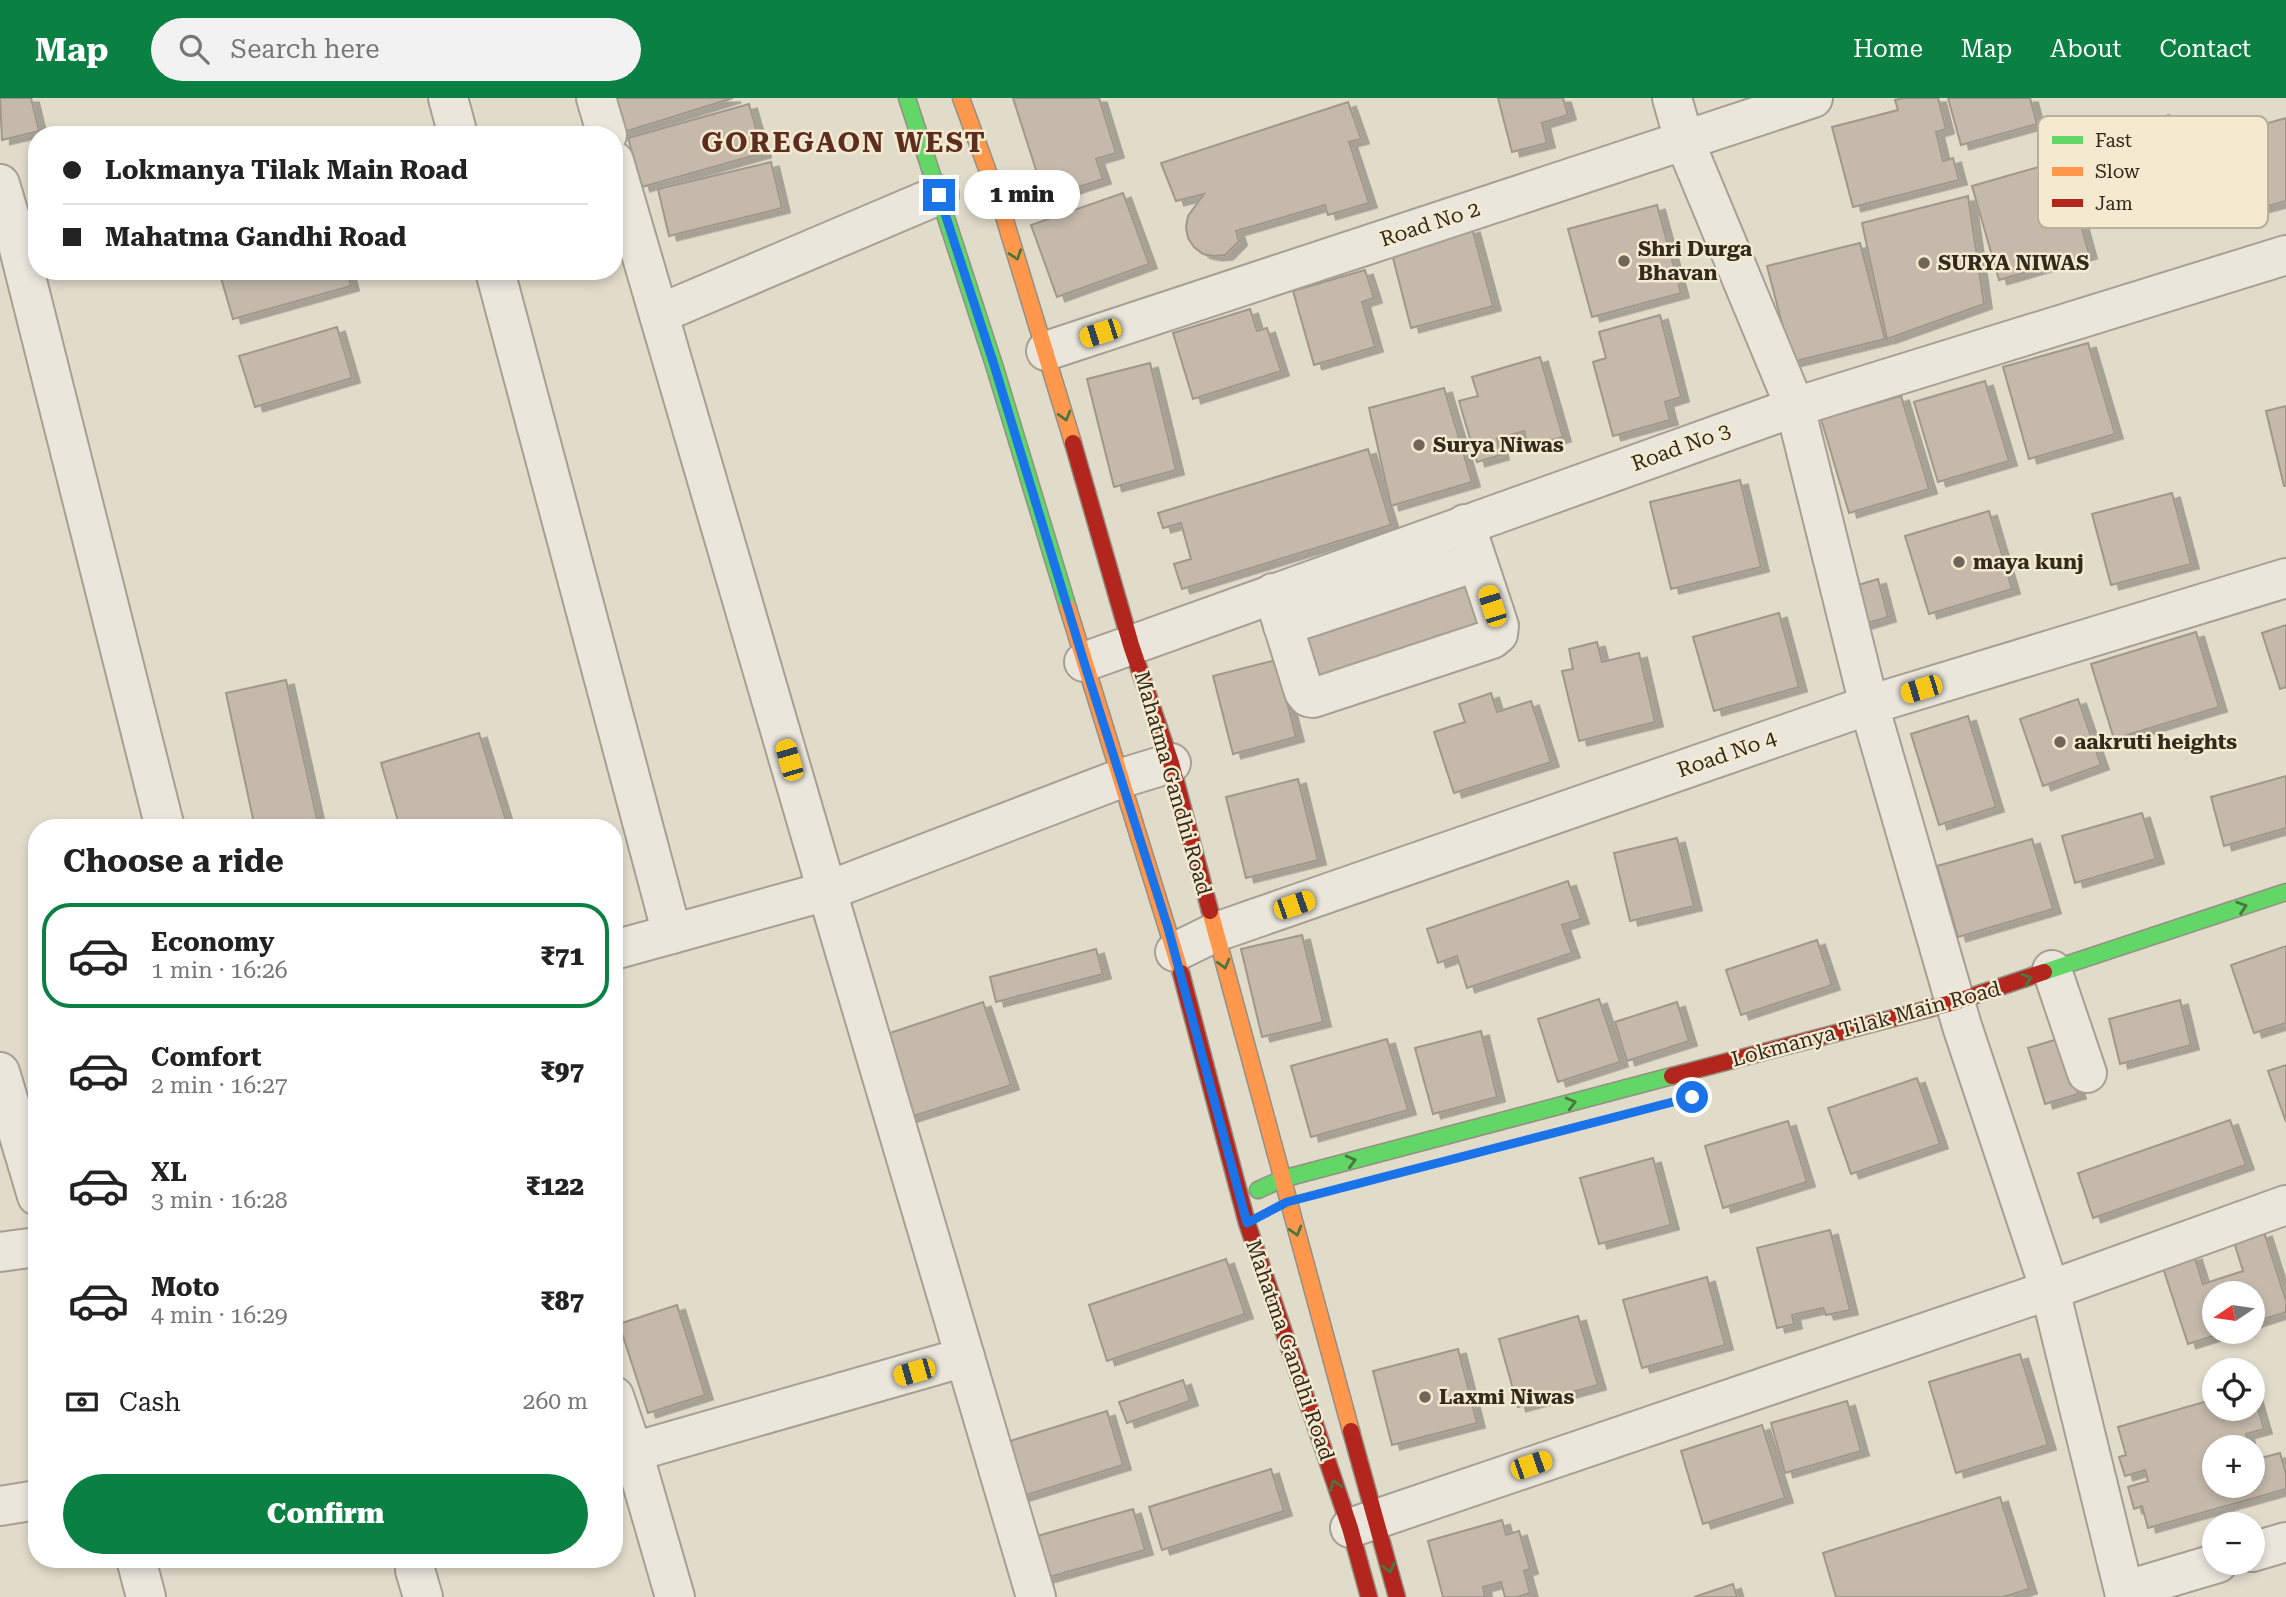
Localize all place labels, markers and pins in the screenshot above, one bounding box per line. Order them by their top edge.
place label: Shri Durga Bhavan [1638,237,1753,285]
place label: SURYA NIWAS [1938,251,2089,275]
marker: Shri Durga Bhavan [1616,253,1632,269]
marker: SURYA NIWAS [1916,255,1932,271]
place label: Surya Niwas [1433,433,1564,457]
marker: Surya Niwas [1411,437,1427,453]
place label: maya kunj [1973,550,2084,574]
marker: maya kunj [1951,554,1967,570]
place label: aakruti heights [2074,730,2237,754]
marker: aakruti heights [2052,734,2068,750]
place label: Laxmi Niwas [1439,1385,1574,1409]
marker: Laxmi Niwas [1417,1389,1433,1405]

